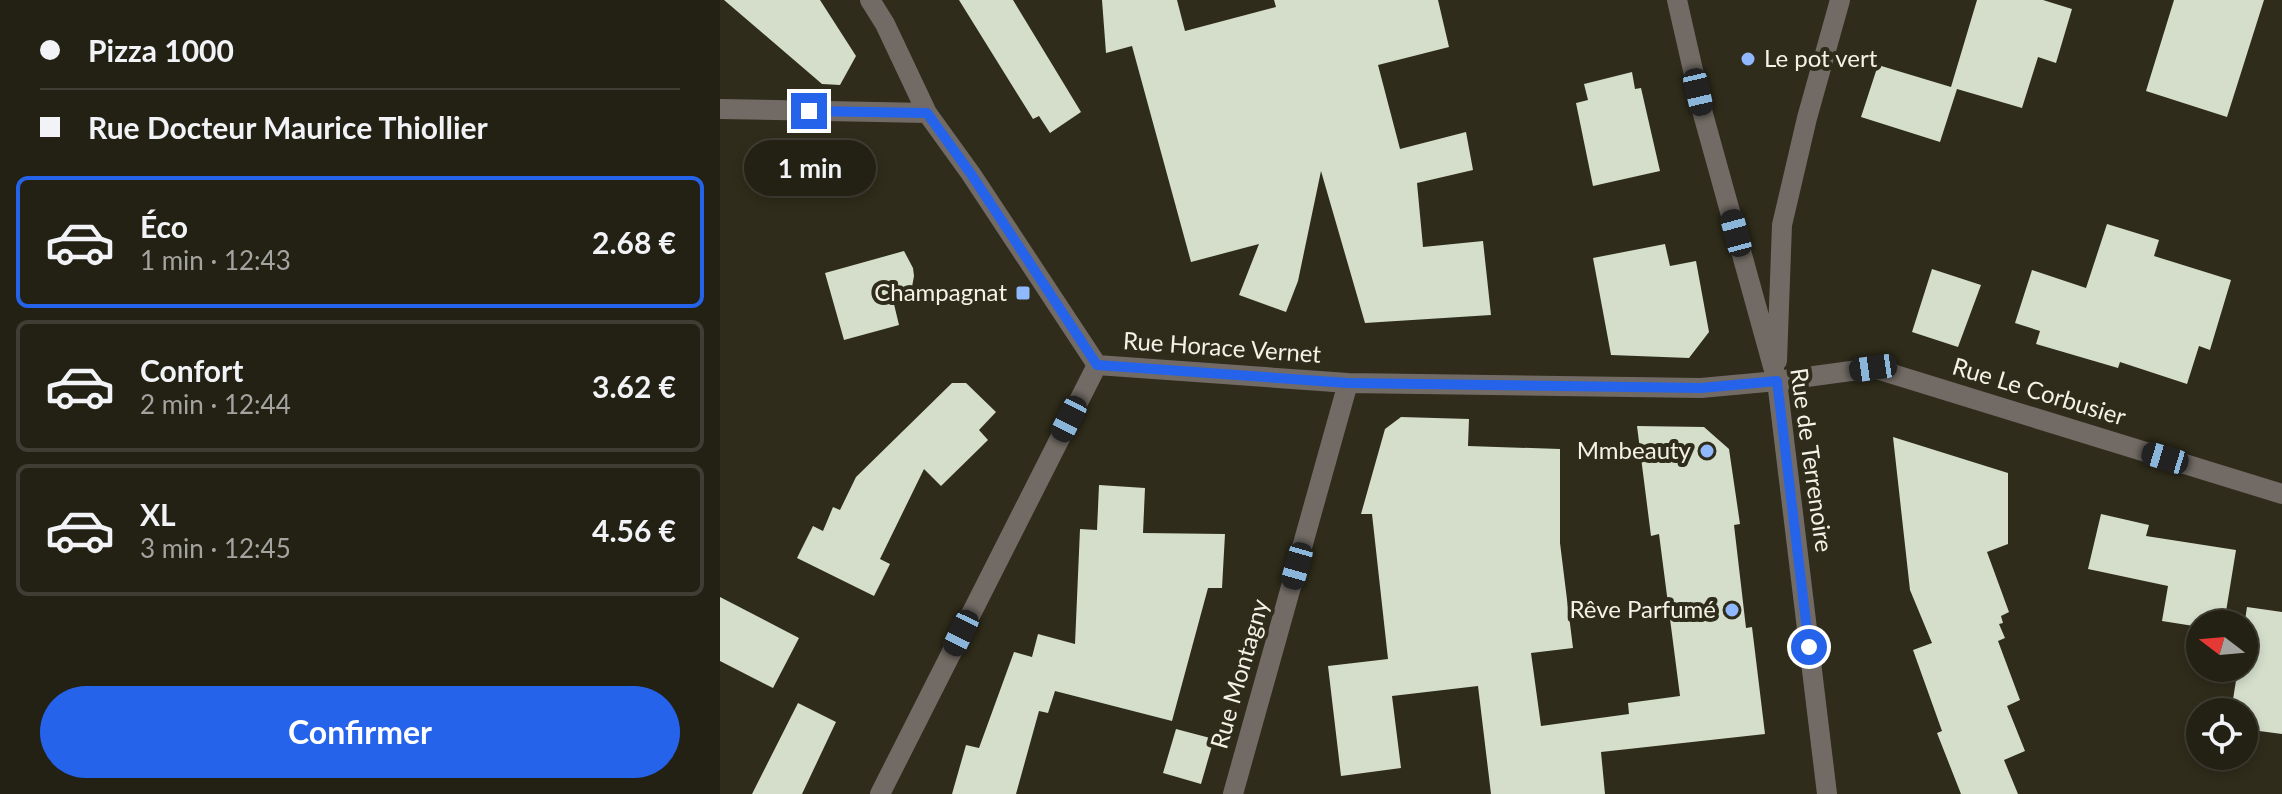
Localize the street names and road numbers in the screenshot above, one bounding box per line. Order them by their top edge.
street label: Rue Horace Vernet [1122,325,1322,368]
street label: Rue Le Corbusier [1949,350,2130,431]
street label: Rue de Terrenoire [1785,366,1840,554]
street label: Rue Montagny [1203,595,1274,752]

